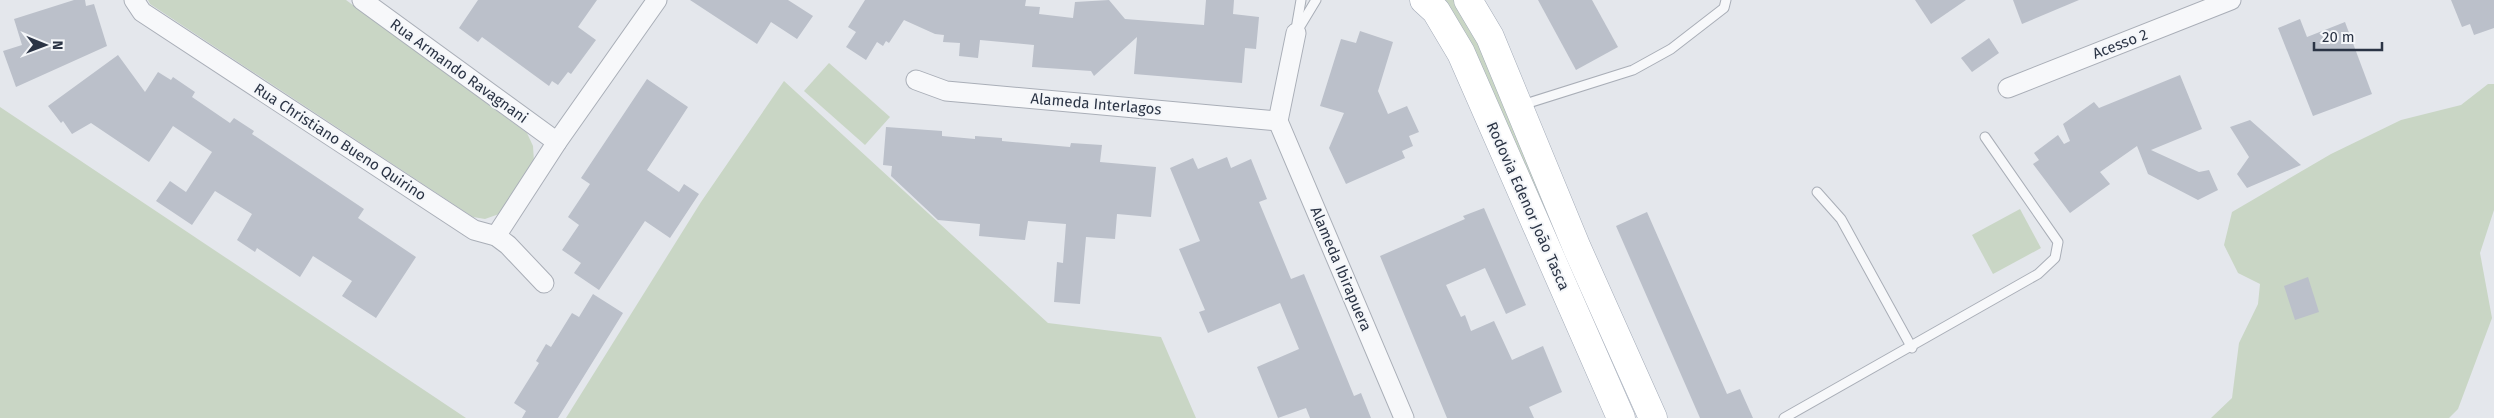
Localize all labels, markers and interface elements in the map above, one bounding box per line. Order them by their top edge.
street label: Rua Armando Ravagnani [387,15,531,127]
north arrow [20,20,70,70]
scale bar [2314,20,2382,52]
street label: Acesso 2 [2090,25,2150,63]
text: 20 m [2322,28,2355,46]
text: N [49,40,66,50]
street label: Rua Christiano Bueno Quirino [250,79,430,205]
street label: Alameda Interlagos [1030,89,1162,119]
street label: Rodovia Edenor João Tasca [1483,119,1573,293]
street label: Alameda Ibirapuera [1307,204,1375,334]

